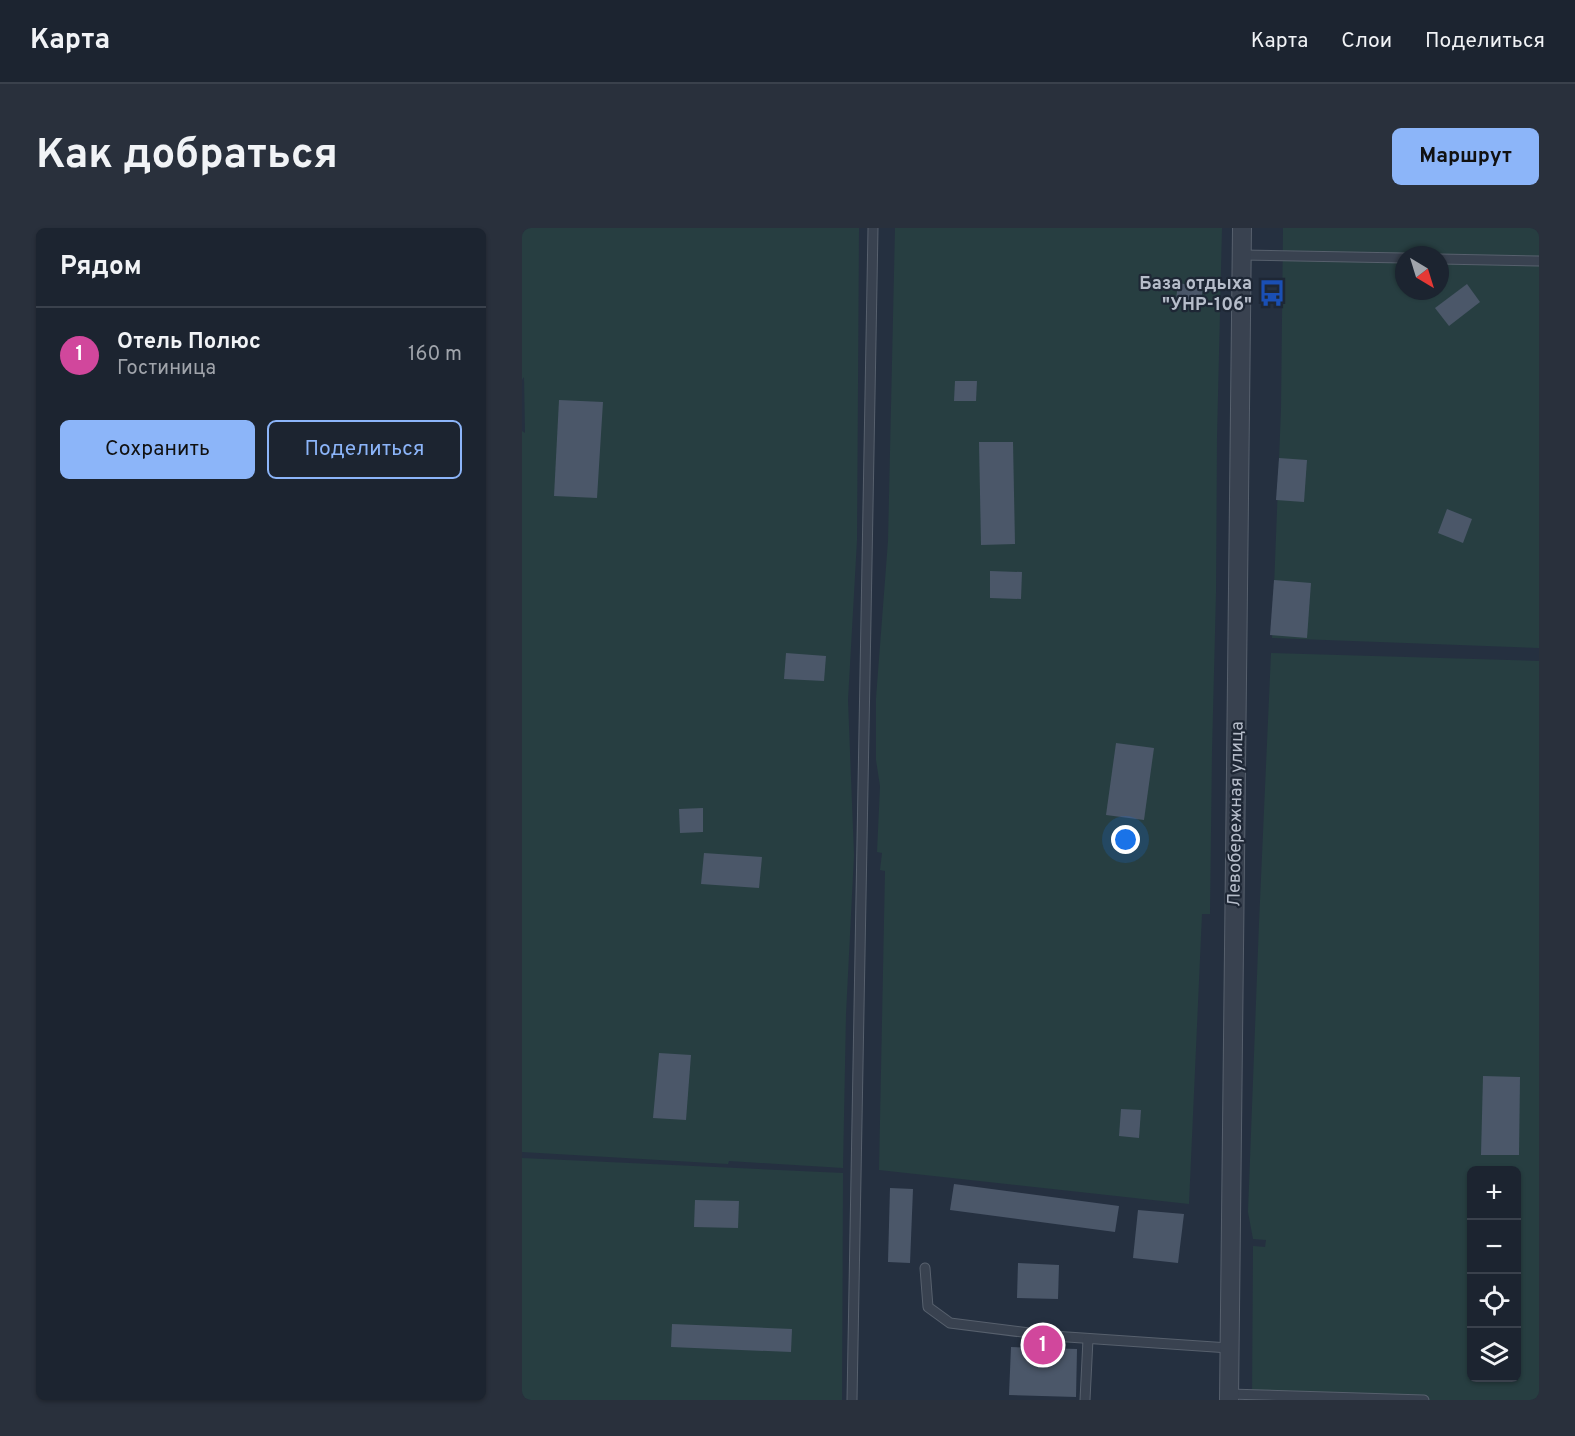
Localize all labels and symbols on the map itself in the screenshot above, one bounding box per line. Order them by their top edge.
north arrow [1395,246,1449,300]
place label: База отдыха "УНР-106" [1139,273,1252,317]
bus stop icon: База отдыха "УНР-106" [1257,278,1287,308]
street label: Левобережная улица [1223,721,1250,907]
your location [1111,825,1140,854]
pin: 1 [1024,1322,1062,1368]

